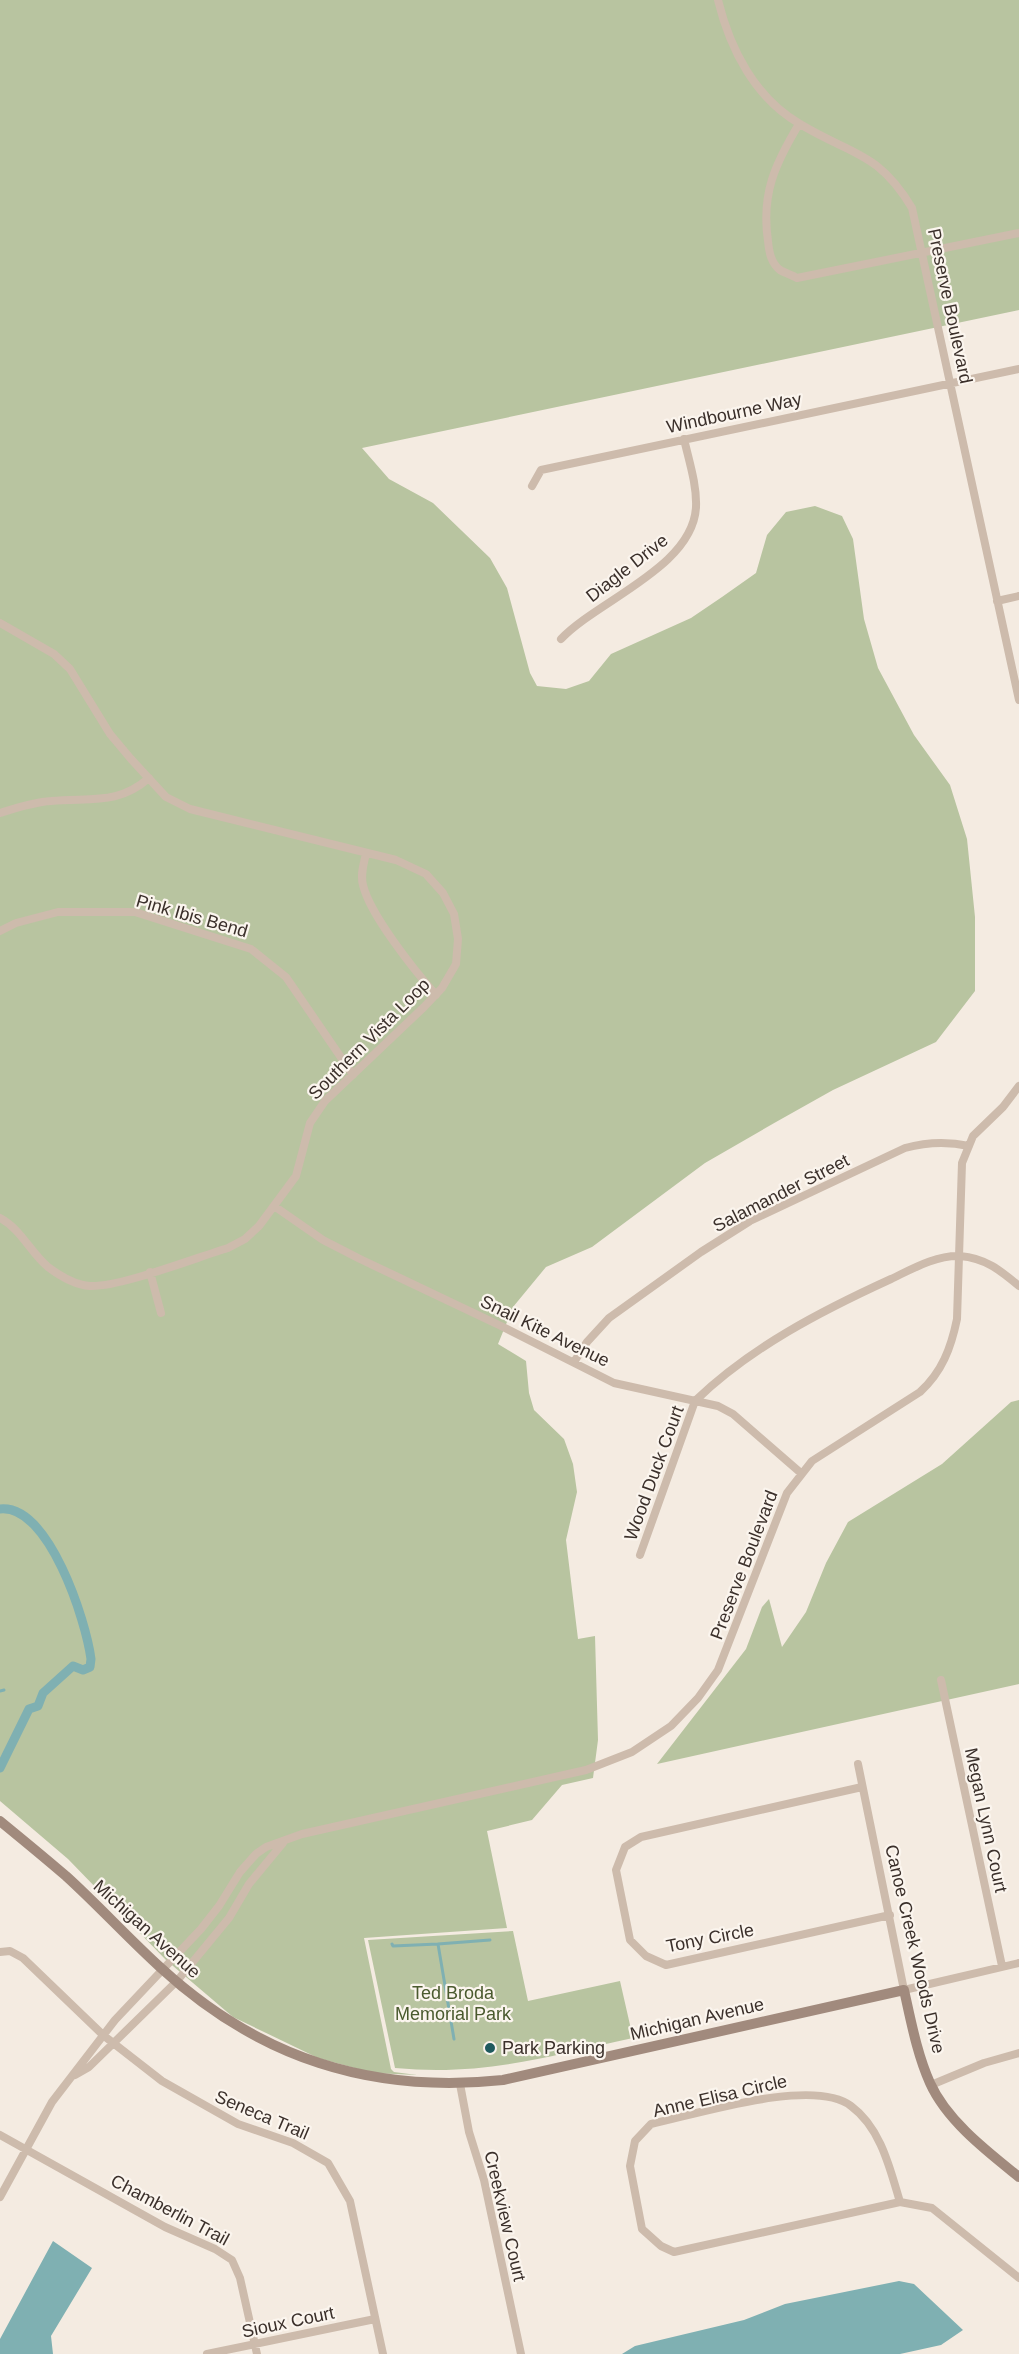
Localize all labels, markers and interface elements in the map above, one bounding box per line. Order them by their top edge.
street label: Preserve Boulevard [924,227,976,385]
street label: Windbourne Way [665,389,803,437]
street label: Diagle Drive [582,530,672,606]
street label: Pink Ibis Bend [134,891,250,941]
street label: Southern Vista Loop [304,974,434,1104]
street label: Salamander Street [710,1150,852,1236]
street label: Snail Kite Avenue [477,1291,613,1371]
street label: Wood Duck Court [620,1403,688,1543]
street label: Preserve Boulevard [706,1488,782,1642]
street label: Megan Lynn Court [961,1746,1011,1894]
street label: Canoe Creek Woods Drive [881,1843,949,2055]
street label: Michigan Avenue [89,1876,205,1982]
street label: Tony Circle [664,1920,756,1956]
park label: Ted Broda Memorial Park [395,1983,512,2024]
street label: Michigan Avenue [628,1994,766,2044]
place label: Park Parking [502,2038,605,2058]
marker: Park Parking [483,2041,497,2055]
street label: Anne Elisa Circle [651,2071,789,2121]
street label: Seneca Trail [212,2086,312,2144]
street label: Creekview Court [480,2149,530,2283]
street label: Chamberlin Trail [107,2170,233,2250]
street label: Sioux Court [240,2302,336,2342]

